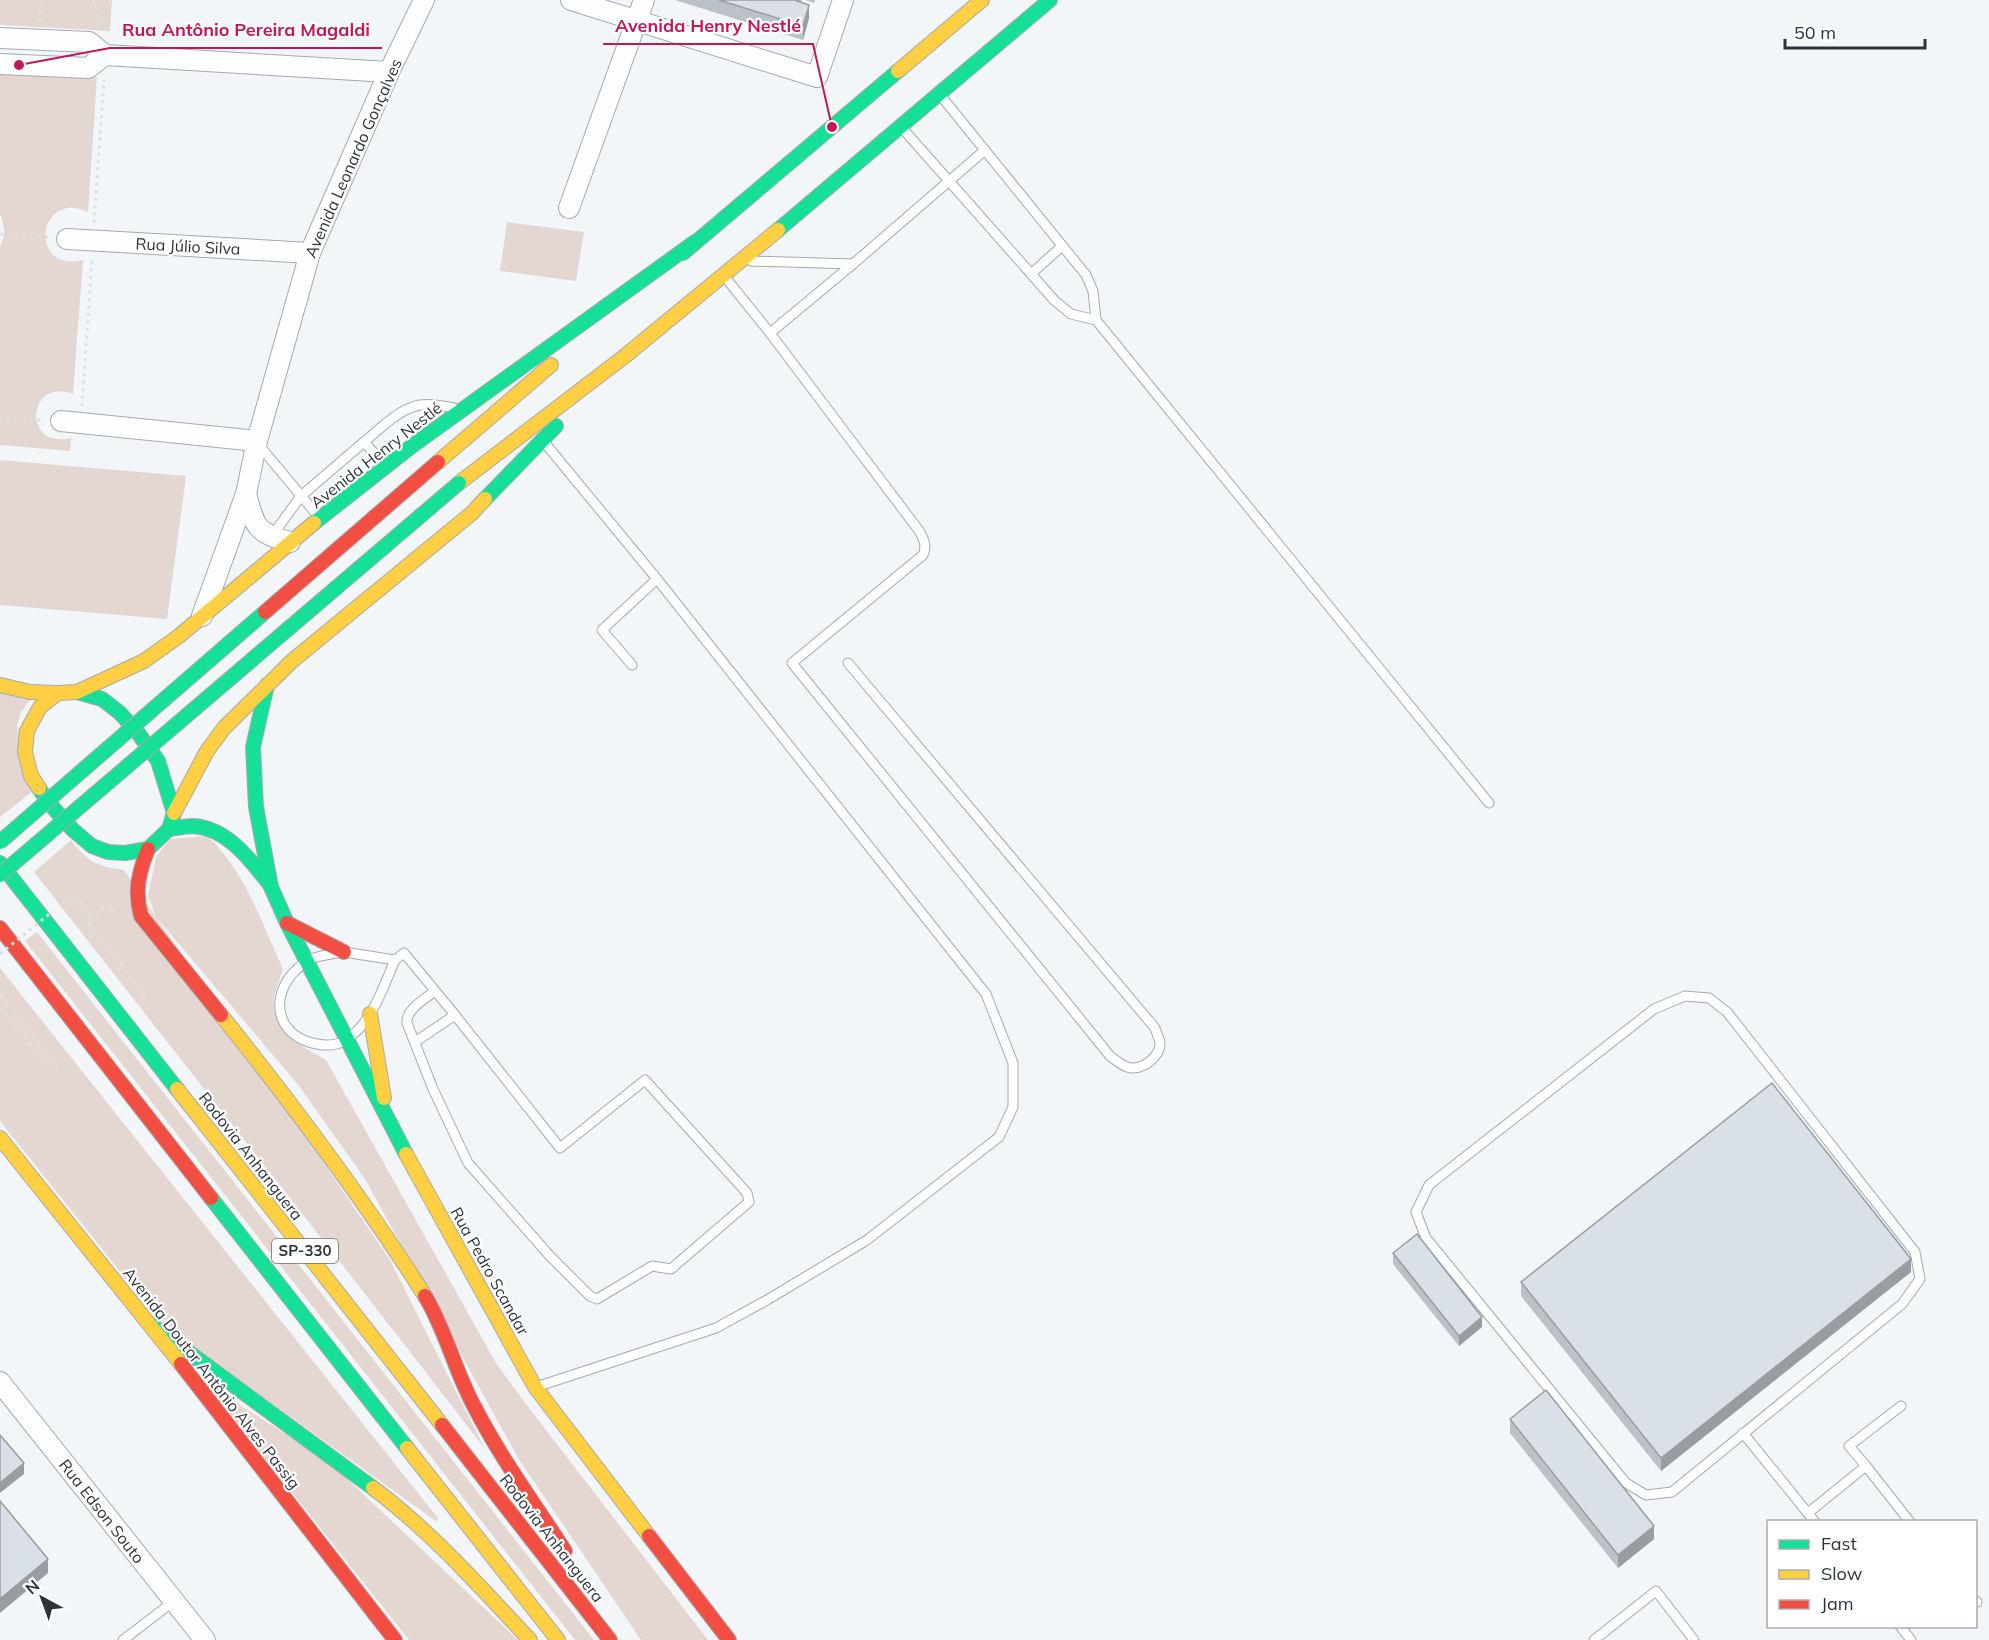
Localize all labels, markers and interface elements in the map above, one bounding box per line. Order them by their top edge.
callout: Avenida Henry Nestlé [603,8,813,44]
callout: Rua Antônio Pereira Magaldi [110,12,382,48]
scale bar [1785,12,1924,50]
text: Avenida Henry Nestlé [615,14,801,37]
text: Rua Antônio Pereira Magaldi [122,18,370,41]
text: 50 m [1794,21,1836,44]
street label: Avenida Leonardo Gonçalves [300,55,406,261]
street label: Rua Júlio Silva [135,233,241,259]
street label: Avenida Henry Nestlé [306,398,446,512]
street label: Rodovia Anhanguera [195,1088,307,1224]
street label: Rua Pedro Scandar [447,1203,534,1339]
road number: SP-330 [272,1239,338,1263]
street label: Avenida Doutor Antônio Alves Passig [119,1263,305,1493]
street label: Rua Edson Souto [55,1455,149,1567]
street label: Rodovia Anhanguera [496,1470,608,1606]
legend [1767,1520,1977,1628]
text: Fast [1821,1532,1857,1555]
text: Slow [1821,1562,1863,1585]
north arrow [12,1568,72,1628]
text: N [21,1575,43,1598]
text: Jam [1821,1592,1854,1615]

